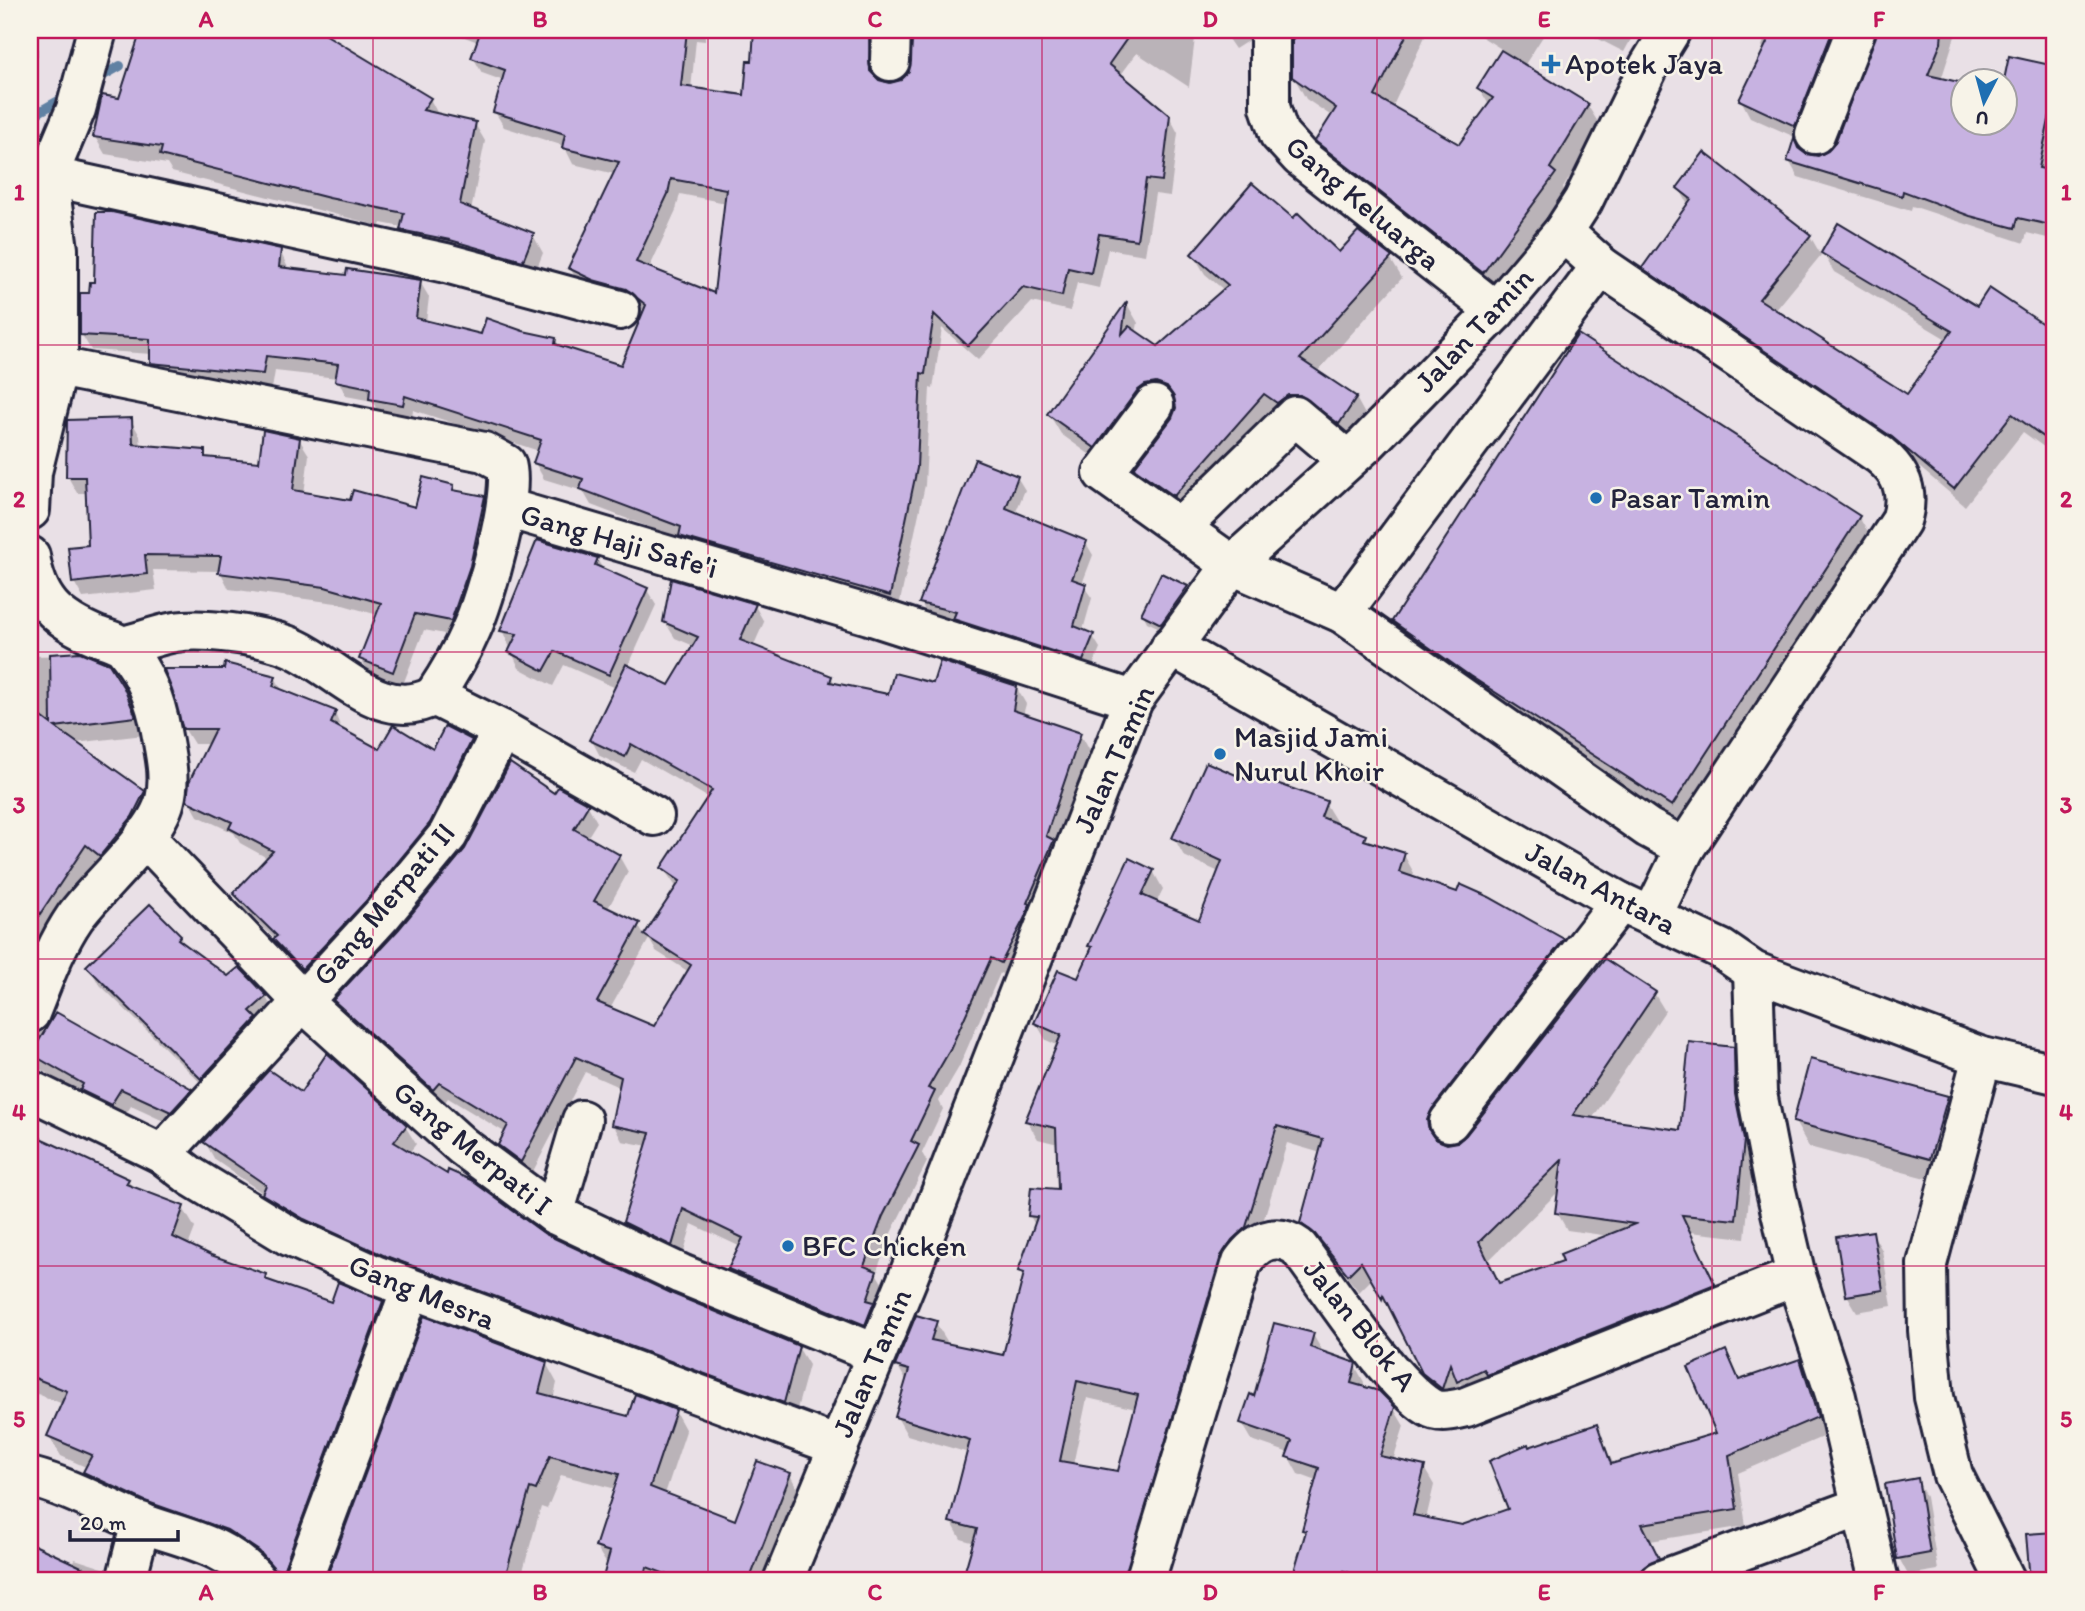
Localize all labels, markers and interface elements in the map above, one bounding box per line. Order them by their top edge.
text: A [198,5,214,33]
text: B [533,5,548,33]
text: C [868,5,883,33]
text: D [1202,5,1218,33]
text: E [1538,5,1551,33]
text: F [1873,5,1886,33]
place label: Apotek Jaya [1565,45,1723,82]
marker: Apotek Jaya [1543,56,1559,72]
north arrow [1948,66,2018,136]
text: U [1975,106,1990,131]
street label: Gang Keluarga [1278,127,1449,278]
text: 1 [14,178,25,206]
text: 1 [2061,178,2072,206]
street label: Jalan Tamin [1406,259,1541,400]
place label: Pasar Tamin [1610,479,1770,516]
text: 2 [13,485,26,513]
text: 2 [2060,485,2073,513]
marker: Pasar Tamin [1588,490,1604,506]
street label: Gang Haji Safe'i [516,495,722,586]
street label: Jalan Tamin [1065,679,1163,838]
place label: Masjid Jami Nurul Khoir [1234,718,1388,789]
marker: Masjid Jami Nurul Khoir [1212,746,1228,762]
text: 3 [13,791,26,819]
text: 3 [2060,791,2073,819]
street label: Gang Merpati II [305,815,463,993]
street label: Jalan Antara [1519,832,1683,943]
street label: Gang Merpati I [386,1072,560,1223]
text: 4 [12,1098,26,1126]
text: 4 [2059,1098,2073,1126]
place label: BFC Chicken [802,1227,966,1264]
marker: BFC Chicken [780,1238,796,1254]
street label: Gang Mesra [344,1245,501,1338]
street label: Jalan Blok A [1296,1251,1425,1398]
street label: Jalan Tamin [824,1283,919,1443]
text: 5 [13,1405,25,1433]
text: 5 [2060,1405,2072,1433]
scale bar [70,1499,178,1543]
text: 20 m [80,1510,127,1535]
text: A [198,1578,214,1606]
text: B [533,1578,548,1606]
text: C [868,1578,883,1606]
text: D [1202,1578,1218,1606]
text: E [1538,1578,1551,1606]
text: F [1873,1578,1886,1606]

